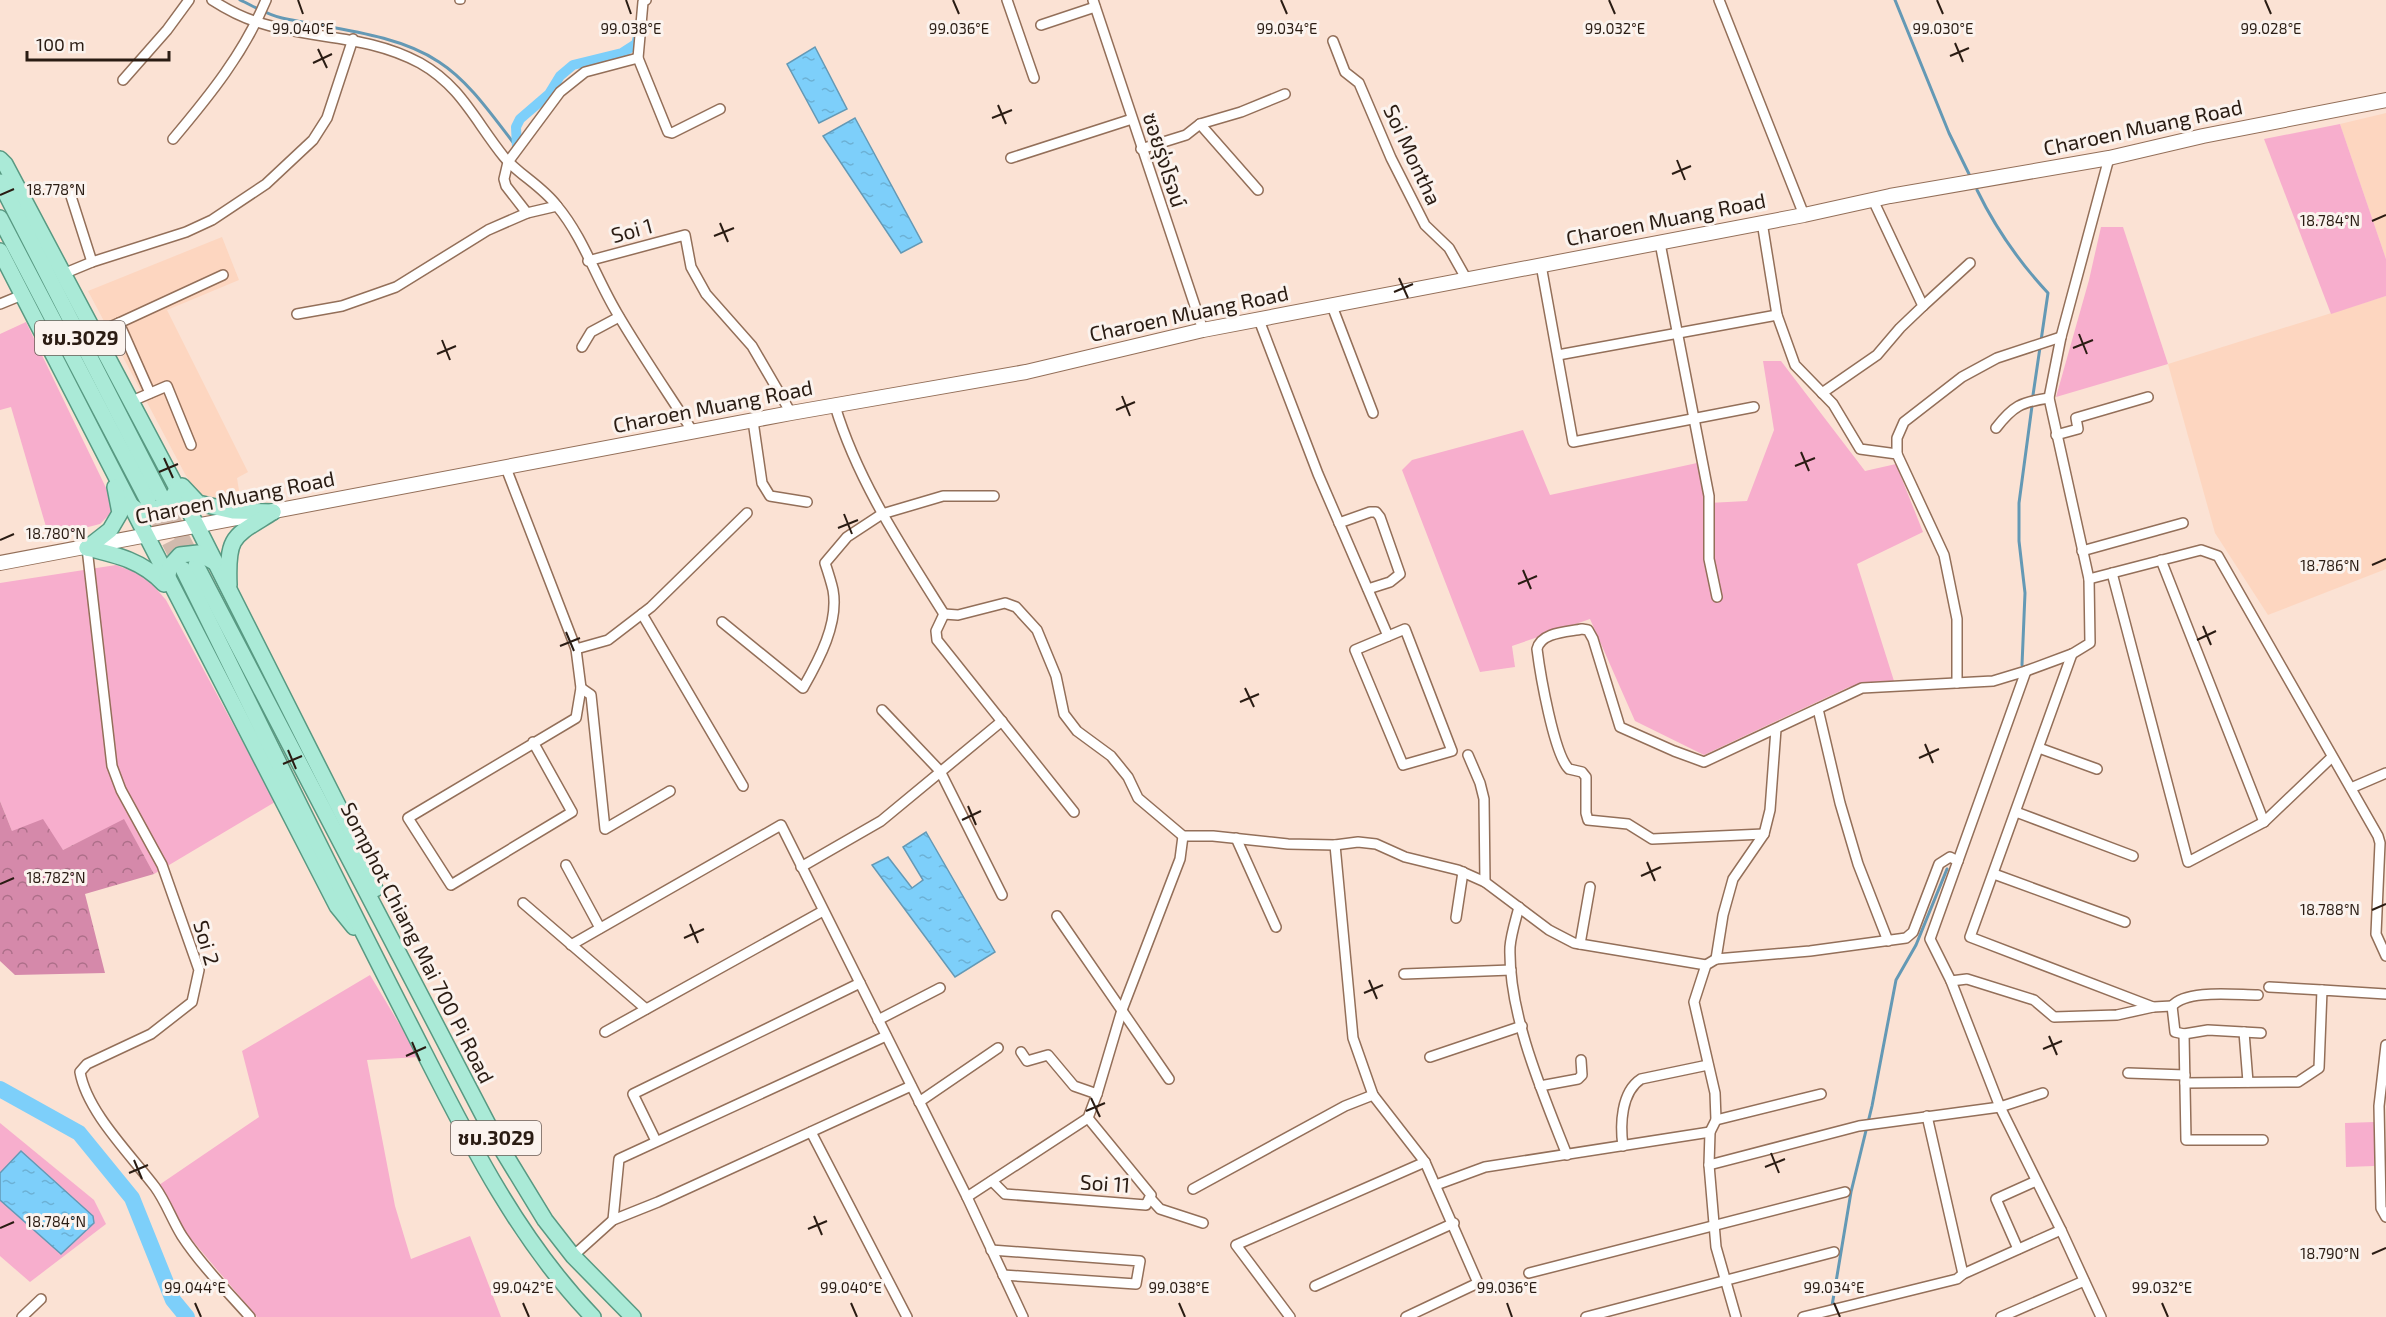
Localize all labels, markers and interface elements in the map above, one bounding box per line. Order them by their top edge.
text: 99.040°E [272,19,334,37]
text: 99.038°E [601,19,661,37]
text: 99.036°E [929,19,989,37]
text: 99.034°E [1256,19,1318,37]
text: 99.032°E [1585,19,1645,37]
text: 99.030°E [1913,19,1973,37]
text: 99.028°E [2240,19,2302,37]
scale bar [27,24,170,62]
text: 100 m [36,33,85,55]
street label: Charoen Muang Road [2041,93,2244,160]
street label: Soi Montha [1379,100,1447,209]
street label: ซอยรุ่งโรจน์ [1136,109,1193,211]
text: 18.778°N [27,180,85,198]
street label: Charoen Muang Road [1564,187,1768,250]
text: 18.784°N [2300,211,2360,229]
street label: Soi 1 [608,212,655,247]
street label: Charoen Muang Road [1087,279,1290,346]
road number: ชม.3029 [35,321,125,355]
street label: Charoen Muang Road [611,374,815,437]
street label: Charoen Muang Road [133,465,337,528]
text: 18.780°N [26,524,86,542]
text: 18.786°N [2300,556,2360,574]
street label: Somphot Chiang Mai 700 Pi Road [336,798,500,1087]
text: 18.782°N [26,868,86,886]
text: 18.788°N [2300,900,2360,918]
street label: Soi 2 [189,917,226,968]
road number: ชม.3029 [451,1121,541,1155]
street label: Soi 11 [1079,1168,1131,1197]
text: 18.784°N [26,1212,86,1230]
text: 18.790°N [2300,1244,2360,1262]
text: 99.044°E [164,1278,226,1296]
text: 99.042°E [492,1278,554,1296]
text: 99.040°E [820,1278,882,1296]
text: 99.038°E [1149,1278,1209,1296]
text: 99.036°E [1477,1278,1537,1296]
text: 99.034°E [1803,1278,1865,1296]
text: 99.032°E [2132,1278,2192,1296]

